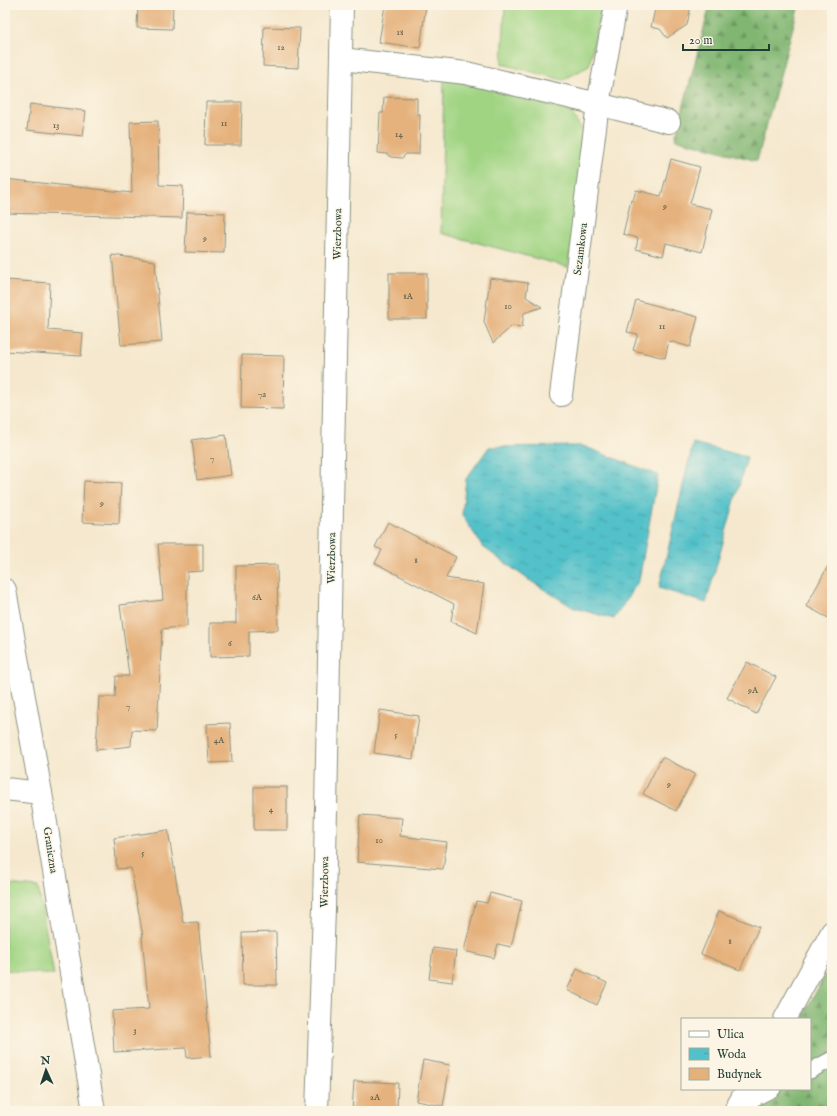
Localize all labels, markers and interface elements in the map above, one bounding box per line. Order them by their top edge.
scale bar [683,26,769,52]
house number: 18 [397,27,404,38]
text: 20 m [689,33,712,48]
house number: 12 [277,42,285,53]
house number: 11 [221,118,227,129]
house number: 13 [53,120,59,131]
house number: 14 [395,129,403,140]
house number: 9 [662,201,667,212]
street label: Wierzbowa [331,208,345,260]
street label: Sezamkowa [571,222,591,276]
house number: 9 [202,233,207,244]
house number: 8A [403,291,414,302]
house number: 10 [504,301,512,312]
house number: 11 [659,321,665,332]
house number: 7a [258,389,266,400]
house number: 7 [210,453,214,464]
house number: 9 [99,498,104,509]
street label: Wierzbowa [325,532,339,584]
house number: 8 [414,555,418,566]
house number: 6A [252,592,263,603]
house number: 6 [228,638,232,649]
house number: 9A [747,685,759,696]
house number: 7 [126,701,130,712]
house number: 5 [394,730,398,741]
house number: 4A [214,735,225,746]
house number: 9 [666,779,671,790]
house number: 4 [269,804,274,815]
street label: Graniczna [39,826,61,875]
house number: 10 [375,835,383,846]
house number: 5 [141,848,145,859]
street label: Wierzbowa [318,856,332,908]
house number: 8 [728,936,732,947]
legend [681,1018,811,1090]
house number: 3 [133,1025,137,1036]
text: Ulica [717,1027,745,1042]
text: Woda [717,1047,747,1062]
north arrow [26,1050,66,1090]
text: N [39,1054,51,1068]
text: Budynek [717,1067,762,1082]
house number: 2A [370,1092,381,1103]

